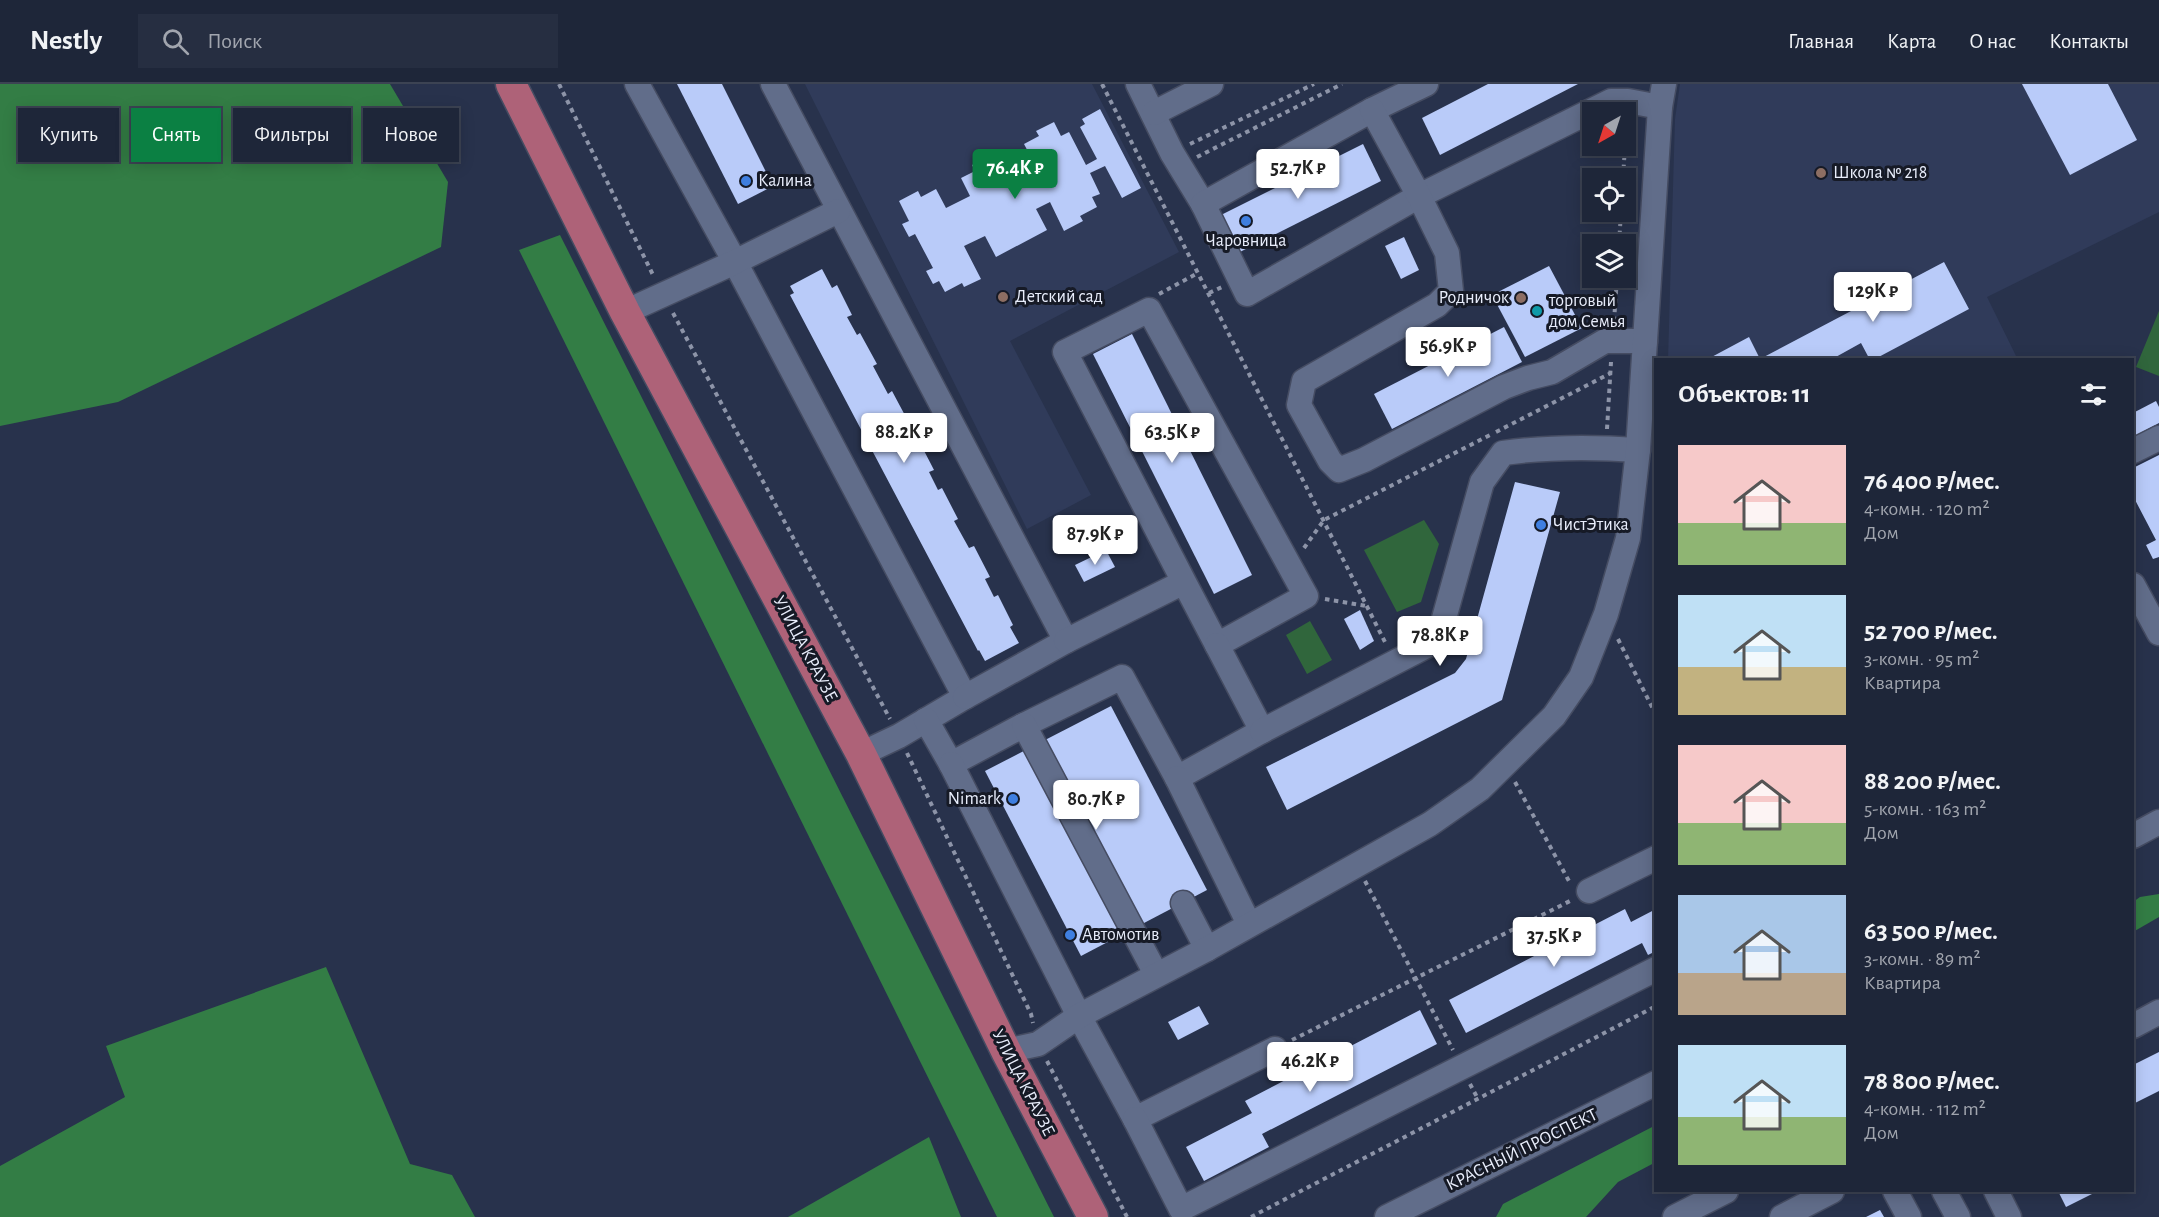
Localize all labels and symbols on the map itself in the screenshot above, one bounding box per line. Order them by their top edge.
north arrow [1582,102,1636,156]
pin: 76.4K ₽ [960,149,1070,200]
pin: 52.7K ₽ [1243,149,1353,200]
place label: Школа № 218 [1833,164,1927,182]
marker: Школа № 218 [1814,166,1828,180]
place label: Калина [758,172,812,190]
marker: Калина [739,174,753,188]
marker: Чаровница [1239,214,1253,228]
place label: Чаровница [1205,232,1287,250]
pin: 129K ₽ [1824,272,1922,323]
place label: Детский сад [1015,288,1103,306]
place label: Родничок [1439,289,1510,307]
marker: Детский сад [996,290,1010,304]
marker: Родничок [1514,291,1528,305]
place label: торговый дом Семья [1548,292,1625,331]
marker: торговый дом Семья [1530,304,1544,318]
pin: 56.9K ₽ [1393,327,1503,378]
pin: 88.2K ₽ [849,413,959,464]
pin: 63.5K ₽ [1117,413,1227,464]
pin: 87.9K ₽ [1040,515,1150,566]
place label: ЧистЭтика [1553,516,1629,534]
marker: ЧистЭтика [1534,518,1548,532]
street label: УЛИЦА КРАУЗЕ [770,593,840,705]
pin: 78.8K ₽ [1385,616,1495,667]
pin: 80.7K ₽ [1041,780,1151,831]
place label: Nimark [948,790,1002,808]
marker: Nimark [1006,792,1020,806]
pin: 37.5K ₽ [1499,917,1609,968]
place label: Автомотив [1082,926,1159,944]
marker: Автомотив [1063,928,1077,942]
street label: УЛИЦА КРАУЗЕ [988,1027,1058,1139]
pin: 46.2K ₽ [1255,1042,1365,1093]
street label: КРАСНЫЙ ПРОСПЕКТ [1443,1104,1601,1194]

